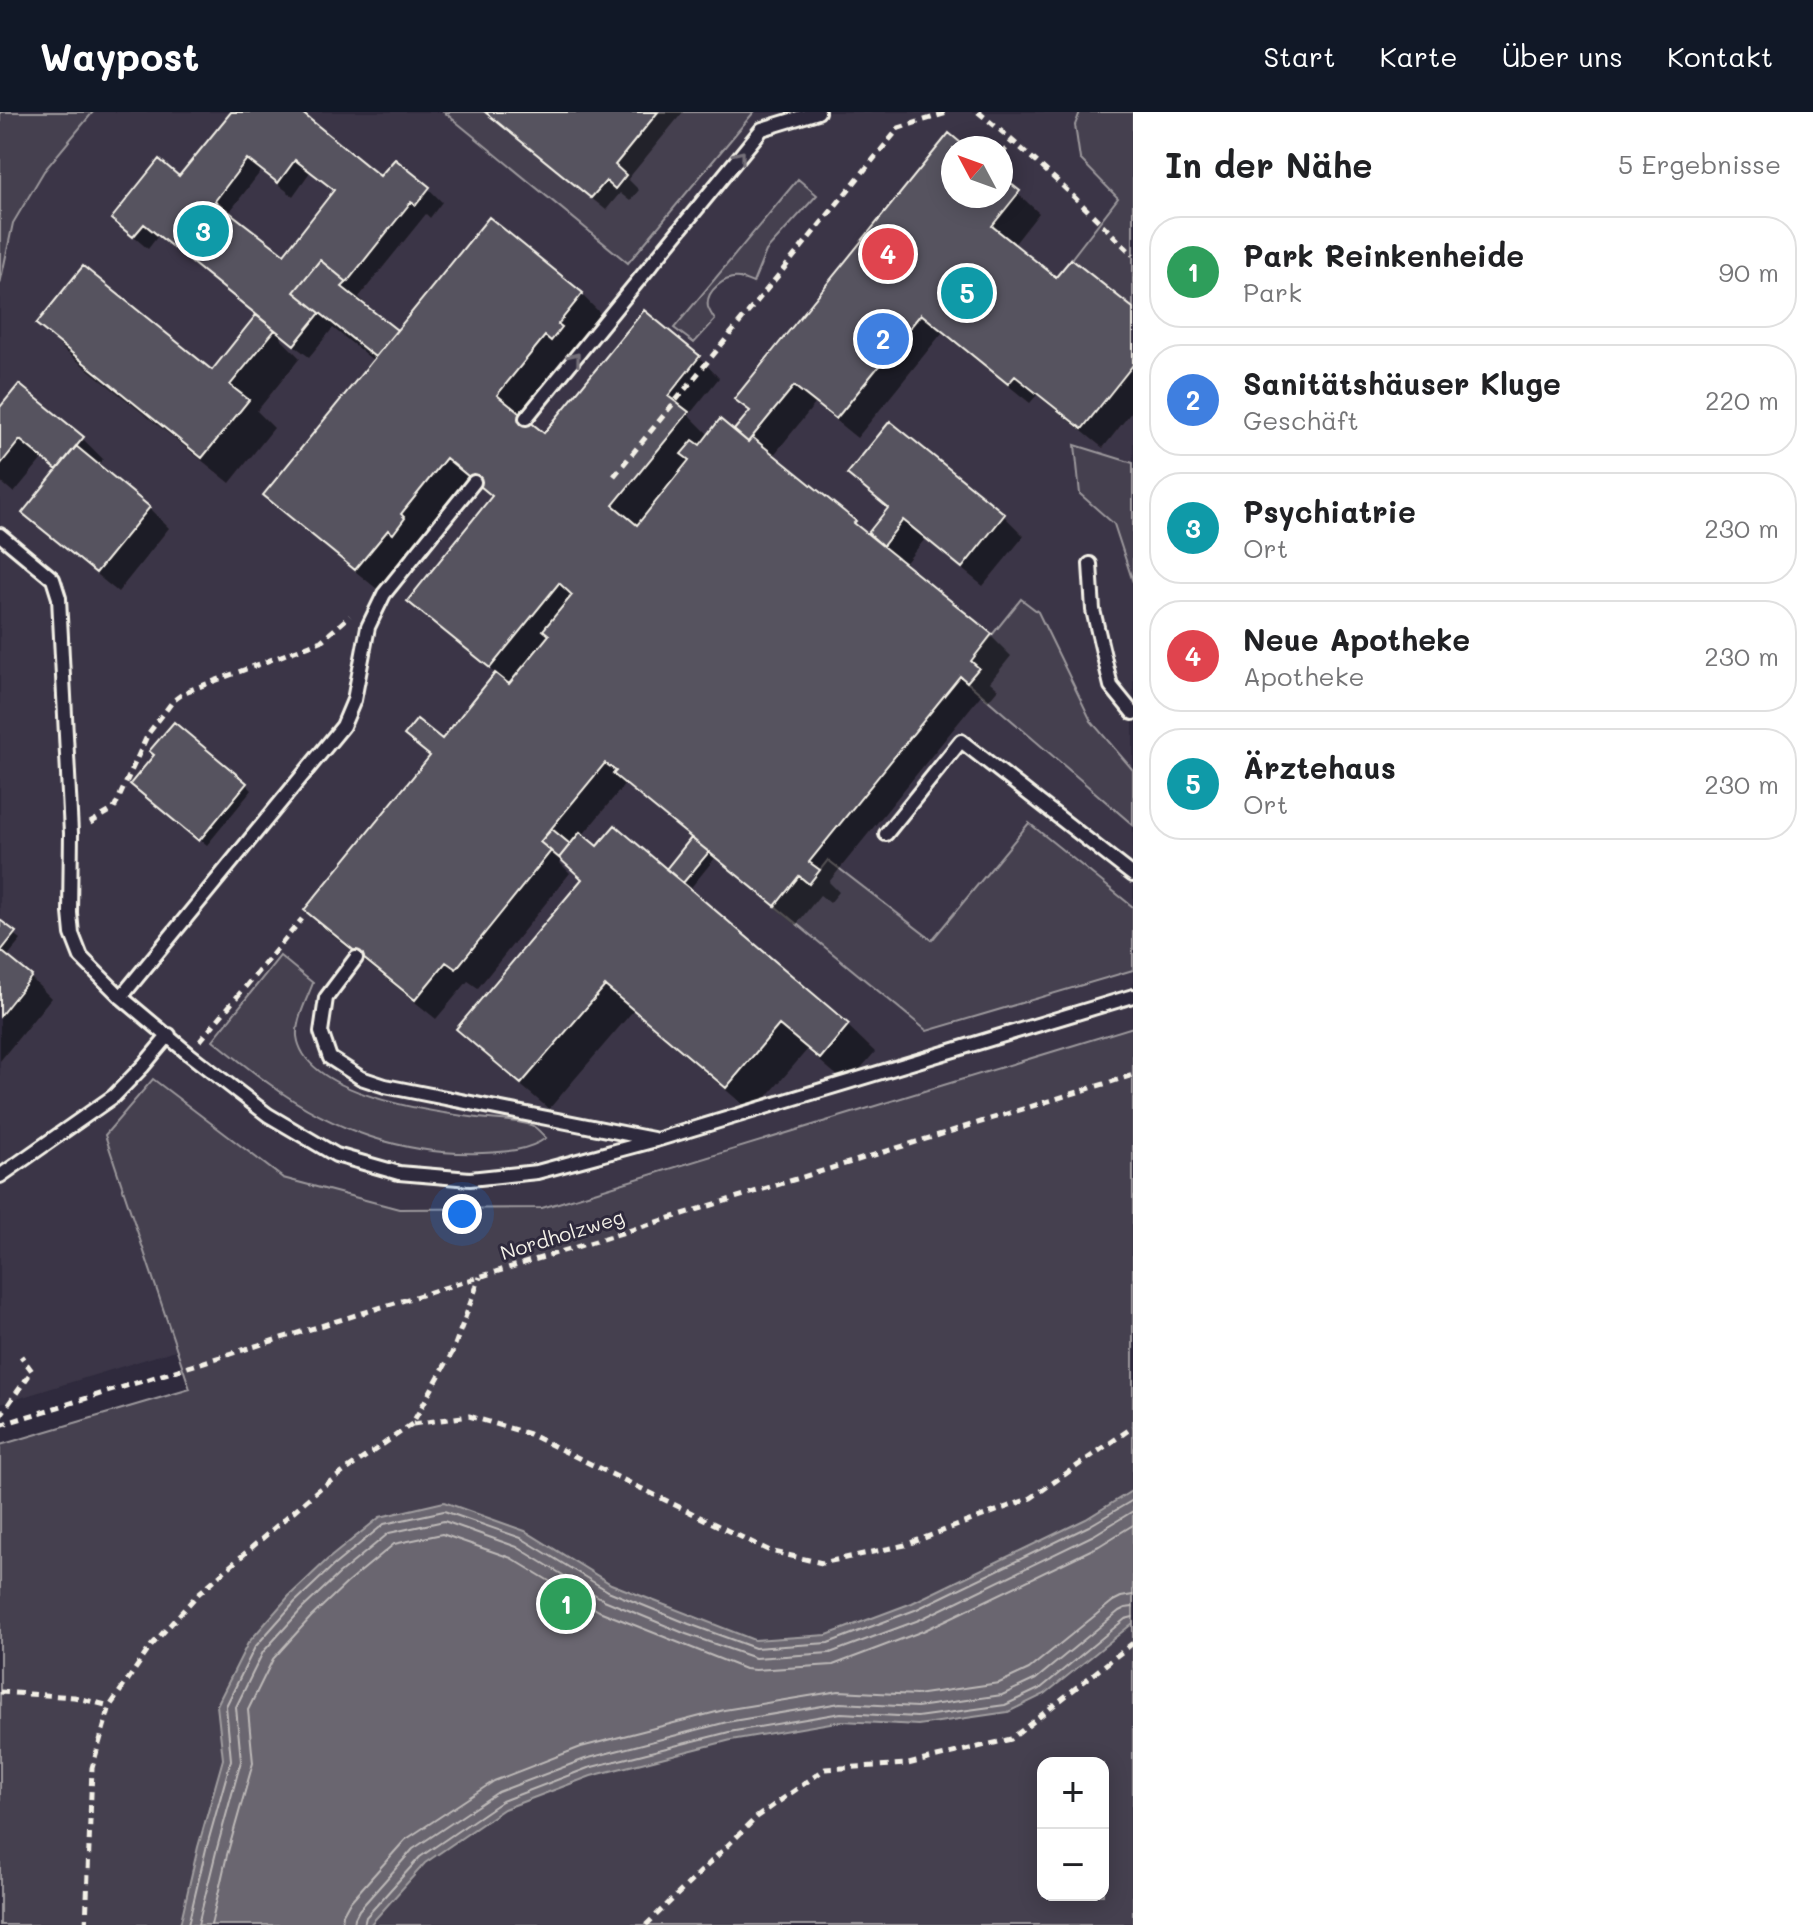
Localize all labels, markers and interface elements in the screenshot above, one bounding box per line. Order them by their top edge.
text: Waypost [40,31,199,81]
text: Start [1264,38,1335,74]
text: Karte [1379,38,1458,74]
text: Über uns [1502,38,1623,74]
text: Kontakt [1667,38,1773,74]
north arrow [941,136,1013,208]
text: In der Nähe [1165,142,1373,187]
text: 5 Ergebnisse [1618,147,1781,181]
one-way arrow [730,151,745,166]
pin: 3 [177,201,229,261]
pin: 4 [862,224,914,284]
text: Park Reinkenheide [1243,235,1524,275]
text: 1 [1187,255,1199,289]
text: 90 m [1719,255,1779,289]
pin: 5 [941,263,993,323]
text: Park [1243,275,1302,309]
pin: 2 [857,309,909,369]
one-way arrow [565,353,580,367]
text: Sanitätshäuser Kluge [1243,363,1561,403]
text: 2 [1186,383,1200,417]
text: 220 m [1705,383,1779,417]
text: Geschäft [1243,403,1359,437]
text: Psychiatrie [1243,491,1416,531]
text: 3 [1185,511,1201,545]
text: 230 m [1704,511,1779,545]
text: Ort [1243,531,1288,565]
text: Neue Apotheke [1243,619,1470,659]
text: 4 [1185,639,1201,673]
text: 230 m [1704,639,1779,673]
text: Apotheke [1243,659,1365,693]
text: Ärztehaus [1243,747,1396,787]
text: 5 [1185,767,1201,801]
text: 230 m [1704,767,1779,801]
text: Ort [1243,787,1288,821]
your location [442,1194,482,1234]
street label: Nordholzweg [497,1203,627,1265]
pin: 1 [540,1574,592,1634]
map controls [1037,1757,1109,1901]
button: + [1037,1757,1109,1829]
button: − [1037,1829,1109,1901]

